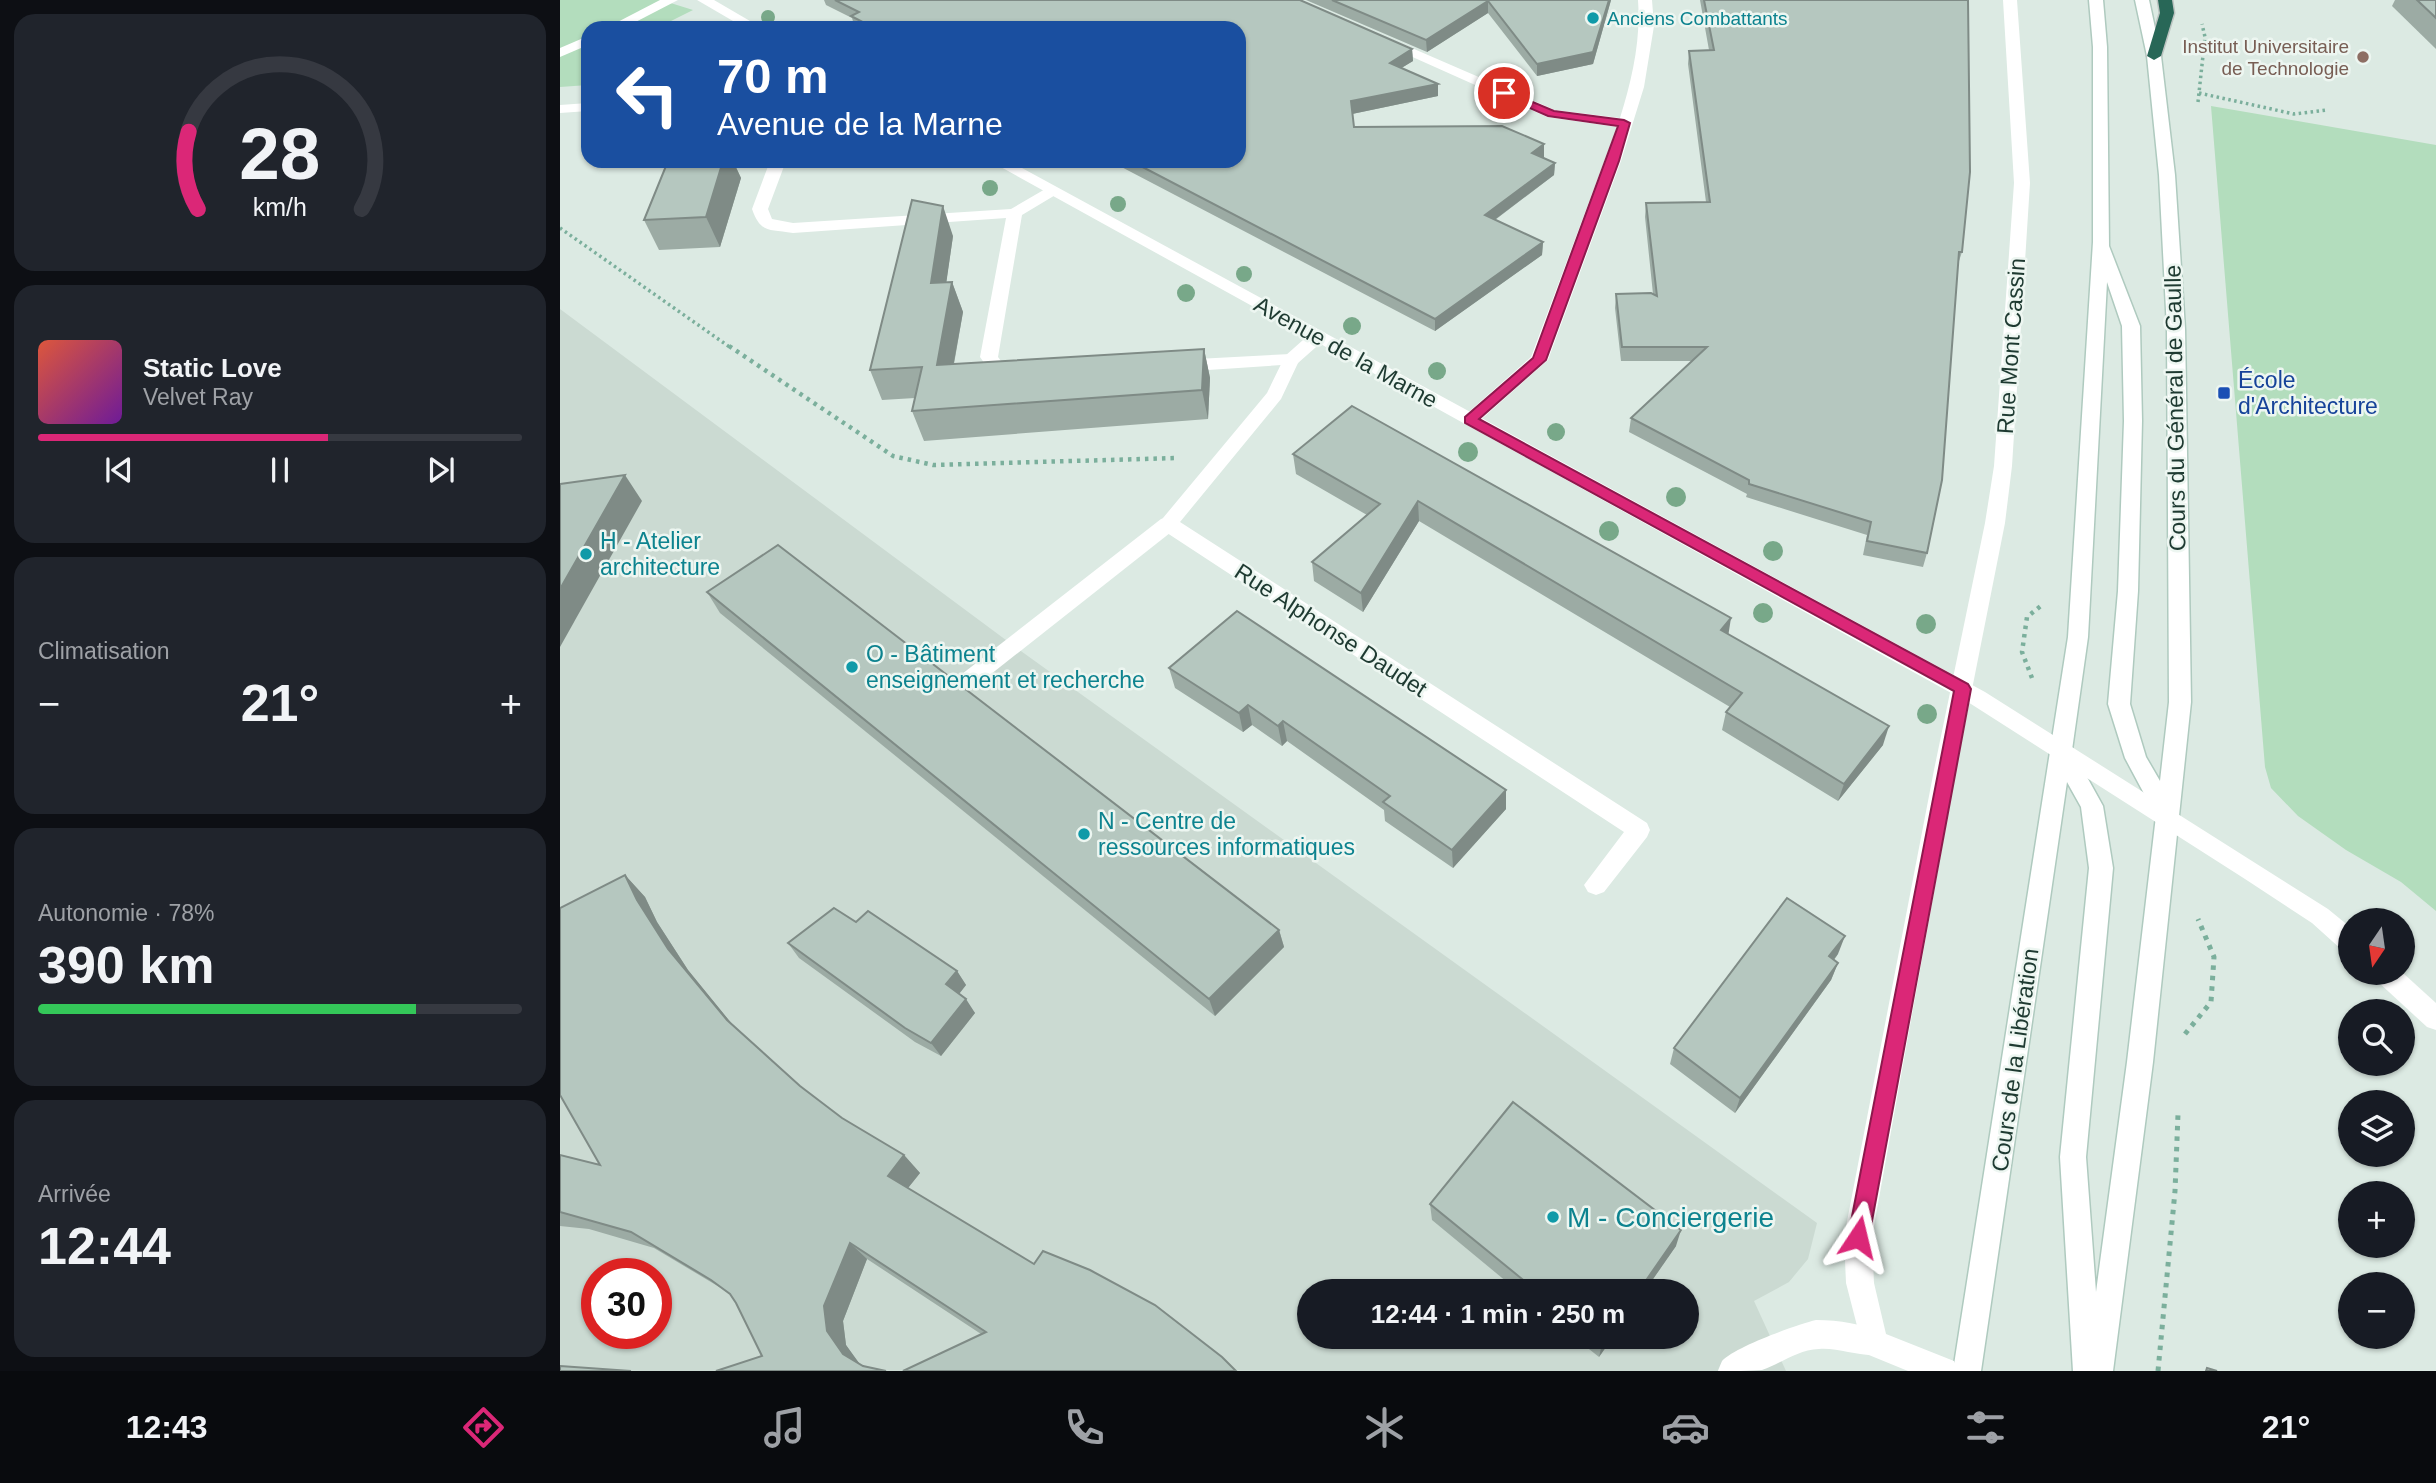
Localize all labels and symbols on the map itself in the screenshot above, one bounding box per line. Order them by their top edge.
place label: Anciens Combattants [1607,8,1788,29]
marker: Anciens Combattants [1585,10,1601,26]
place label: Institut Universitaire de Technologie [2182,36,2349,79]
marker: Institut Universitaire de Technologie [2355,49,2371,65]
pin [1474,63,1534,123]
street label: Rue Mont Cassin [1992,257,2030,435]
street label: Cours du Général de Gaulle [2160,265,2190,551]
street label: Avenue de la Marne [1250,291,1442,413]
place label: École d'Architecture [2238,367,2378,419]
marker: École d'Architecture [2216,385,2232,401]
place label: H - Atelier architecture [600,528,720,580]
marker: H - Atelier architecture [578,546,594,562]
street label: Rue Alphonse Daudet [1230,558,1432,702]
place label: O - Bâtiment enseignement et recherche [866,641,1145,693]
marker: O - Bâtiment enseignement et recherche [844,659,860,675]
place label: N - Centre de ressources informatiques [1098,808,1355,860]
marker: N - Centre de ressources informatiques [1076,826,1092,842]
north arrow [2338,908,2415,985]
street label: Cours de la Libération [1986,947,2044,1173]
position arrow [1821,1200,1895,1274]
place label: M - Conciergerie [1567,1202,1774,1233]
marker: M - Conciergerie [1545,1209,1561,1225]
speed limit sign: 30 [581,1258,672,1349]

